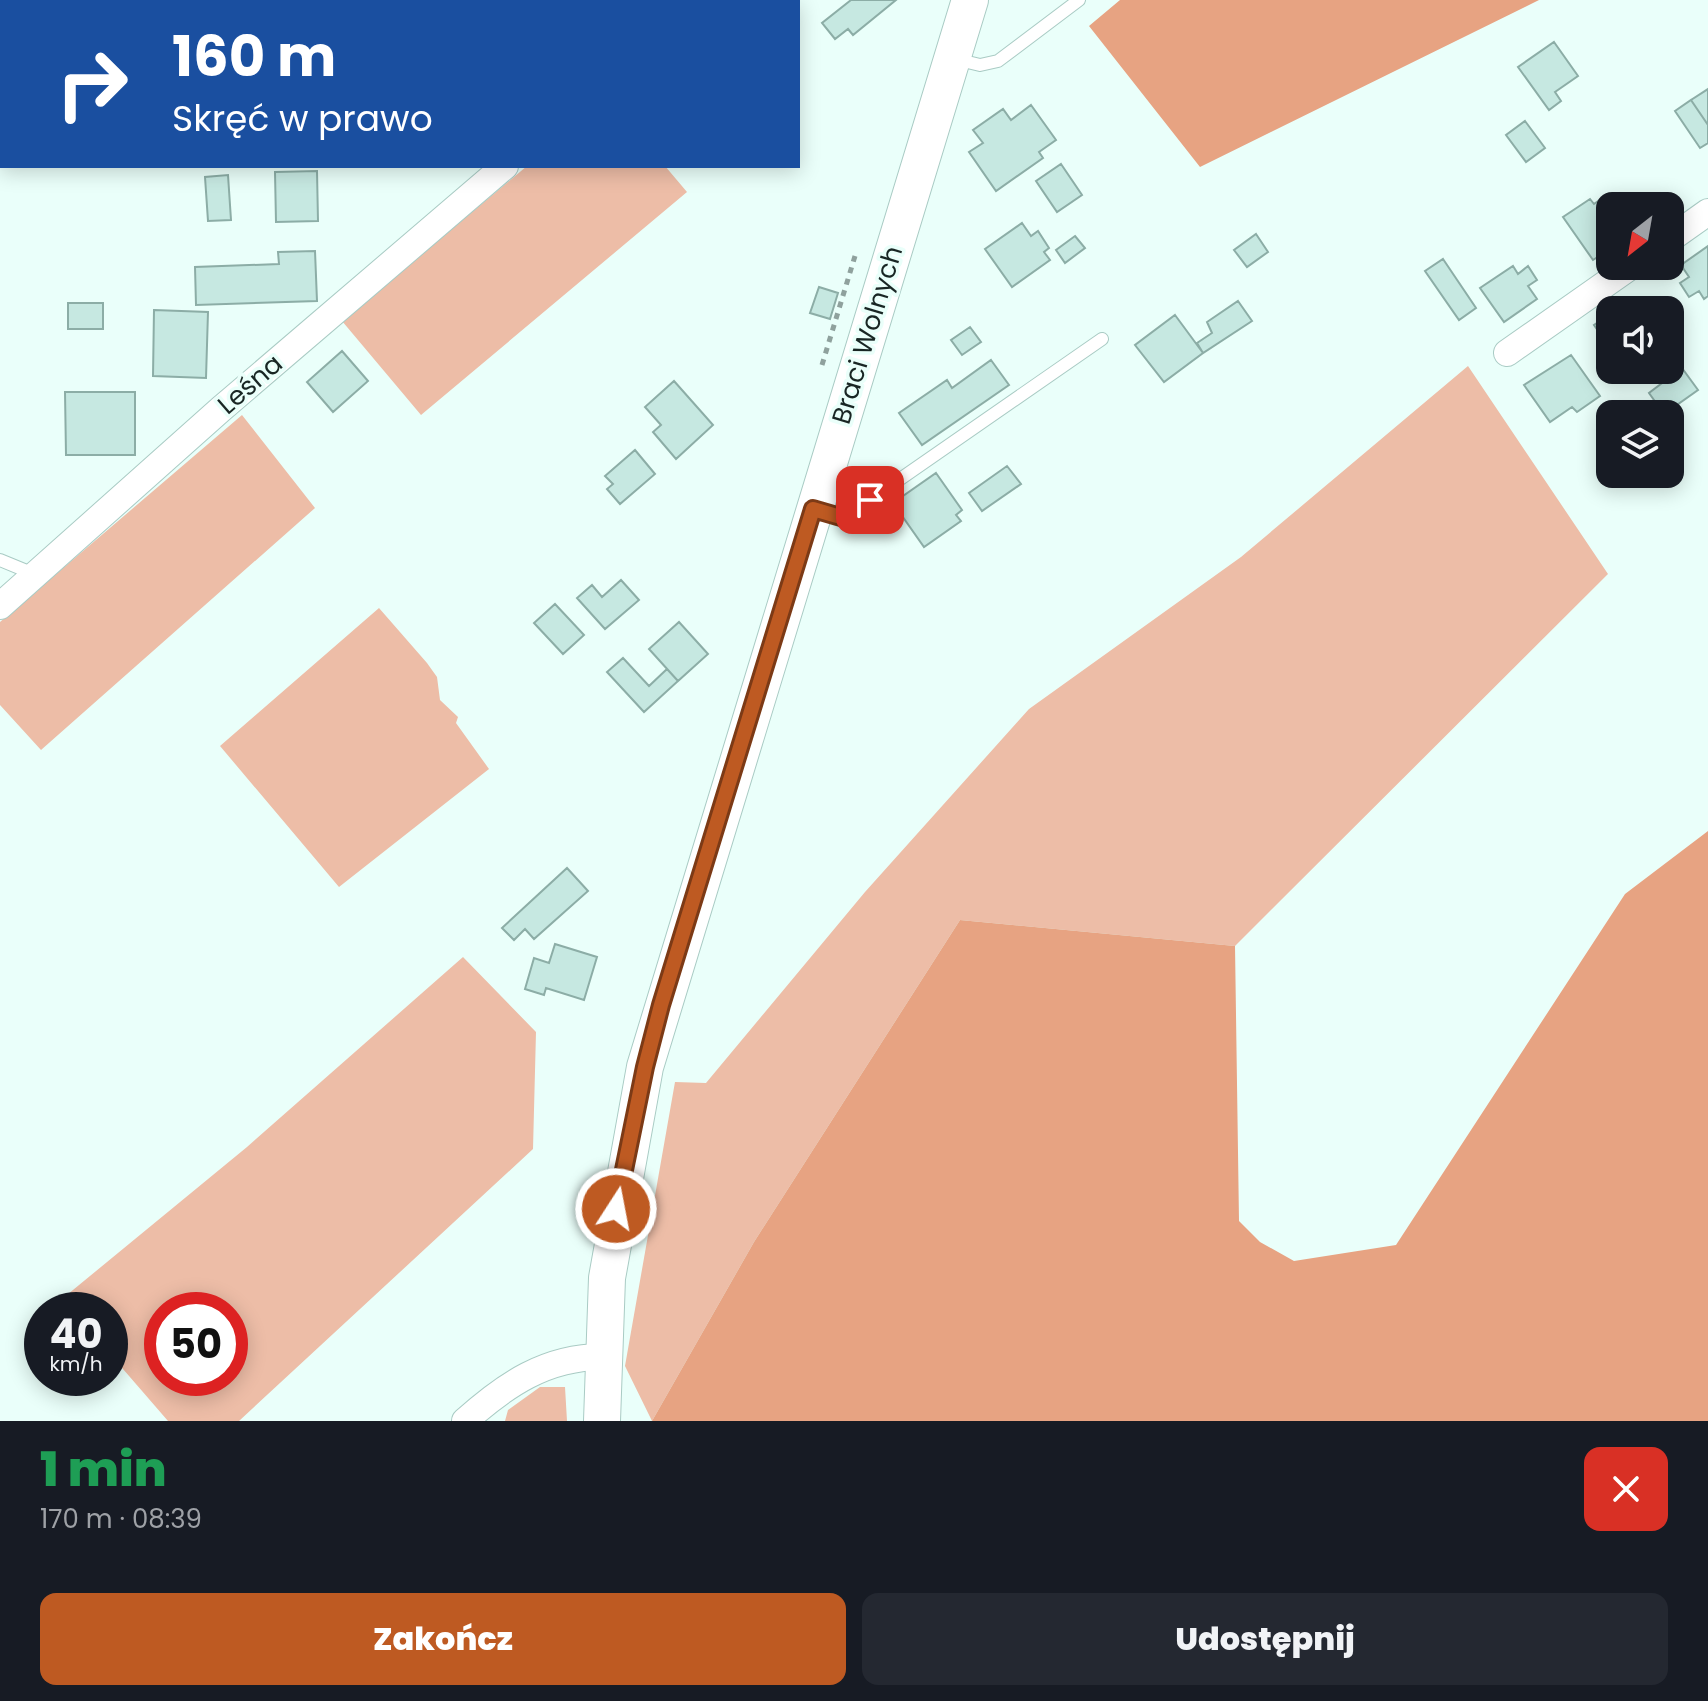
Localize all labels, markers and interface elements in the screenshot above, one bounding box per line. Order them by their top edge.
text: 160 m [172,17,336,96]
icon: right [40,32,144,136]
text: Skręć w prawo [172,93,433,144]
north arrow [1596,192,1684,280]
map controls [1596,192,1684,488]
street label: Braci Wolnych [823,242,911,428]
button: sound [1596,296,1684,384]
street label: Leśna [210,346,290,422]
button: layers [1596,400,1684,488]
pin [836,466,904,534]
icon: arrive [848,478,892,522]
position arrow [574,1167,658,1251]
speed limit sign: 50 [144,1292,248,1396]
text: 40 [49,1306,103,1362]
text: km/h [49,1350,103,1378]
text: 1 min [40,1436,167,1503]
button: close [1584,1447,1668,1531]
text: 170 m · 08:39 [40,1501,202,1537]
button: Zakończ [40,1593,846,1685]
button: Udostępnij [862,1593,1668,1685]

